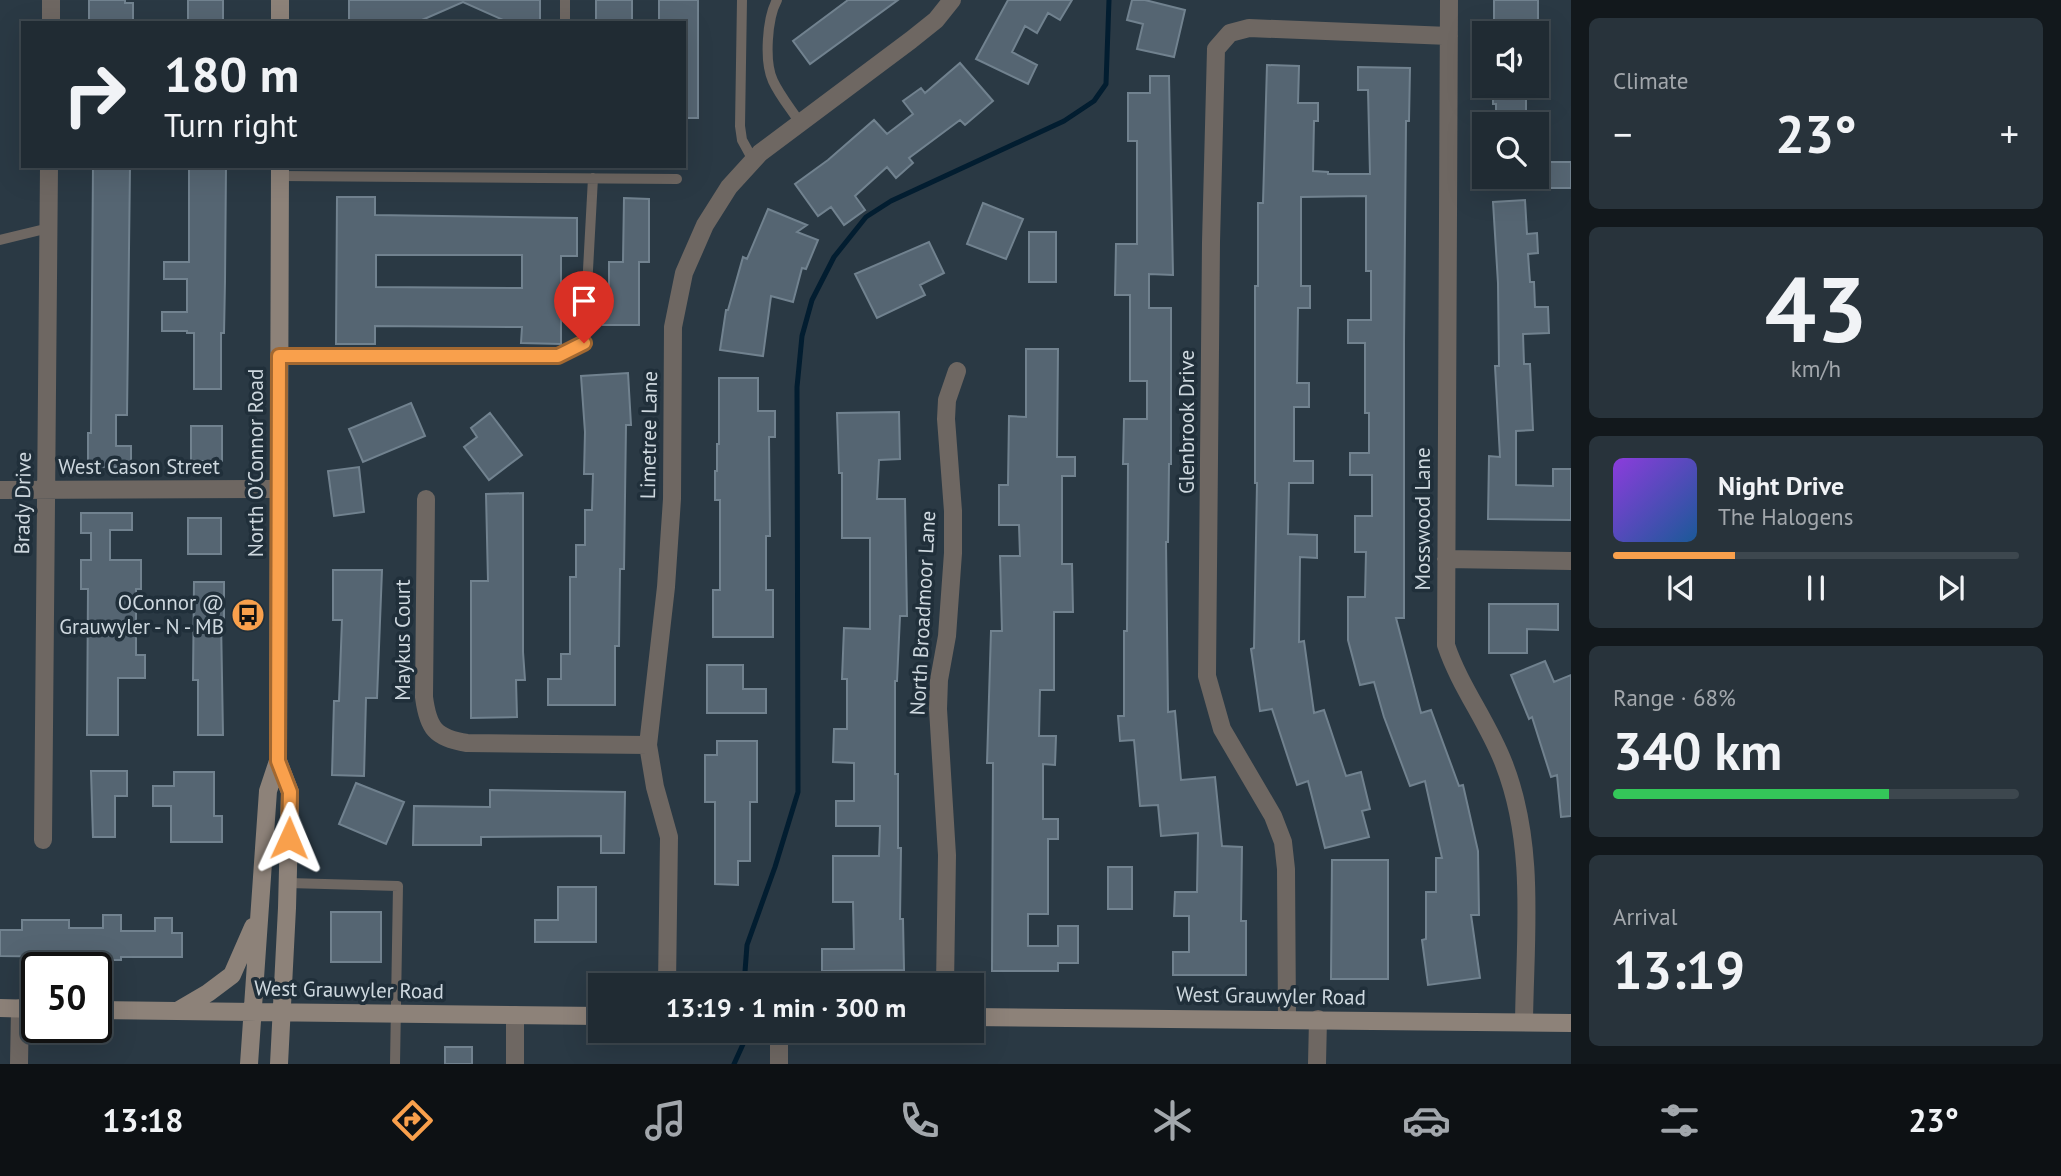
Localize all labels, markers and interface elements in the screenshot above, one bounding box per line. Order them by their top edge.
map controls [1472,21,1549,189]
button: sound [1472,21,1549,98]
text: 180 m [164,42,299,106]
icon: right [49,49,140,140]
text: Climate [1613,66,1688,95]
text: 23° [1775,100,1857,167]
text: Turn right [164,104,298,146]
text: − [1613,109,1632,158]
text: + [2000,109,2019,158]
button: search [1472,112,1549,189]
text: 43 [1764,249,1868,367]
pin [554,271,614,343]
icon: arrive [565,282,603,320]
street label: Glenbrook Drive [1173,350,1200,494]
text: km/h [1791,354,1841,383]
street label: North O'Connor Road [242,369,269,557]
street label: Limetree Lane [634,371,663,499]
street label: Mosswood Lane [1409,447,1436,591]
street label: Brady Drive [8,451,37,555]
street label: West Cason Street [58,453,220,480]
text: Night Drive [1718,469,1844,502]
text: The Halogens [1718,502,1853,531]
street label: North Broadmoor Lane [904,510,941,716]
icon: previous [1662,569,1700,607]
icon: pause [1797,569,1835,607]
icon: next [1932,569,1970,607]
street label: Maykus Court [389,579,416,701]
place label: OConnor @ Grauwyler - N - MB [59,589,224,640]
bus stop icon: OConnor @ Grauwyler - N - MB [229,596,267,634]
text: Range · 68% [1613,683,1736,712]
text: 340 km [1613,717,1782,784]
position arrow [252,801,326,875]
text: Arrival [1613,902,1677,931]
text: 13:19 [1613,936,1745,1003]
speed limit sign: 50 [21,952,112,1043]
street label: West Grauwyler Road [254,974,444,1005]
street label: West Grauwyler Road [1176,980,1366,1011]
text: 13:19 · 1 min · 300 m [666,991,906,1024]
icon: directions [388,1096,437,1145]
icon: music [641,1096,690,1145]
icon: phone [895,1096,944,1145]
icon: climate [1148,1096,1197,1145]
icon: car [1402,1096,1451,1145]
icon: filters [1655,1096,1704,1145]
text: 13:18 [102,1099,183,1141]
text: 23° [1908,1099,1959,1141]

